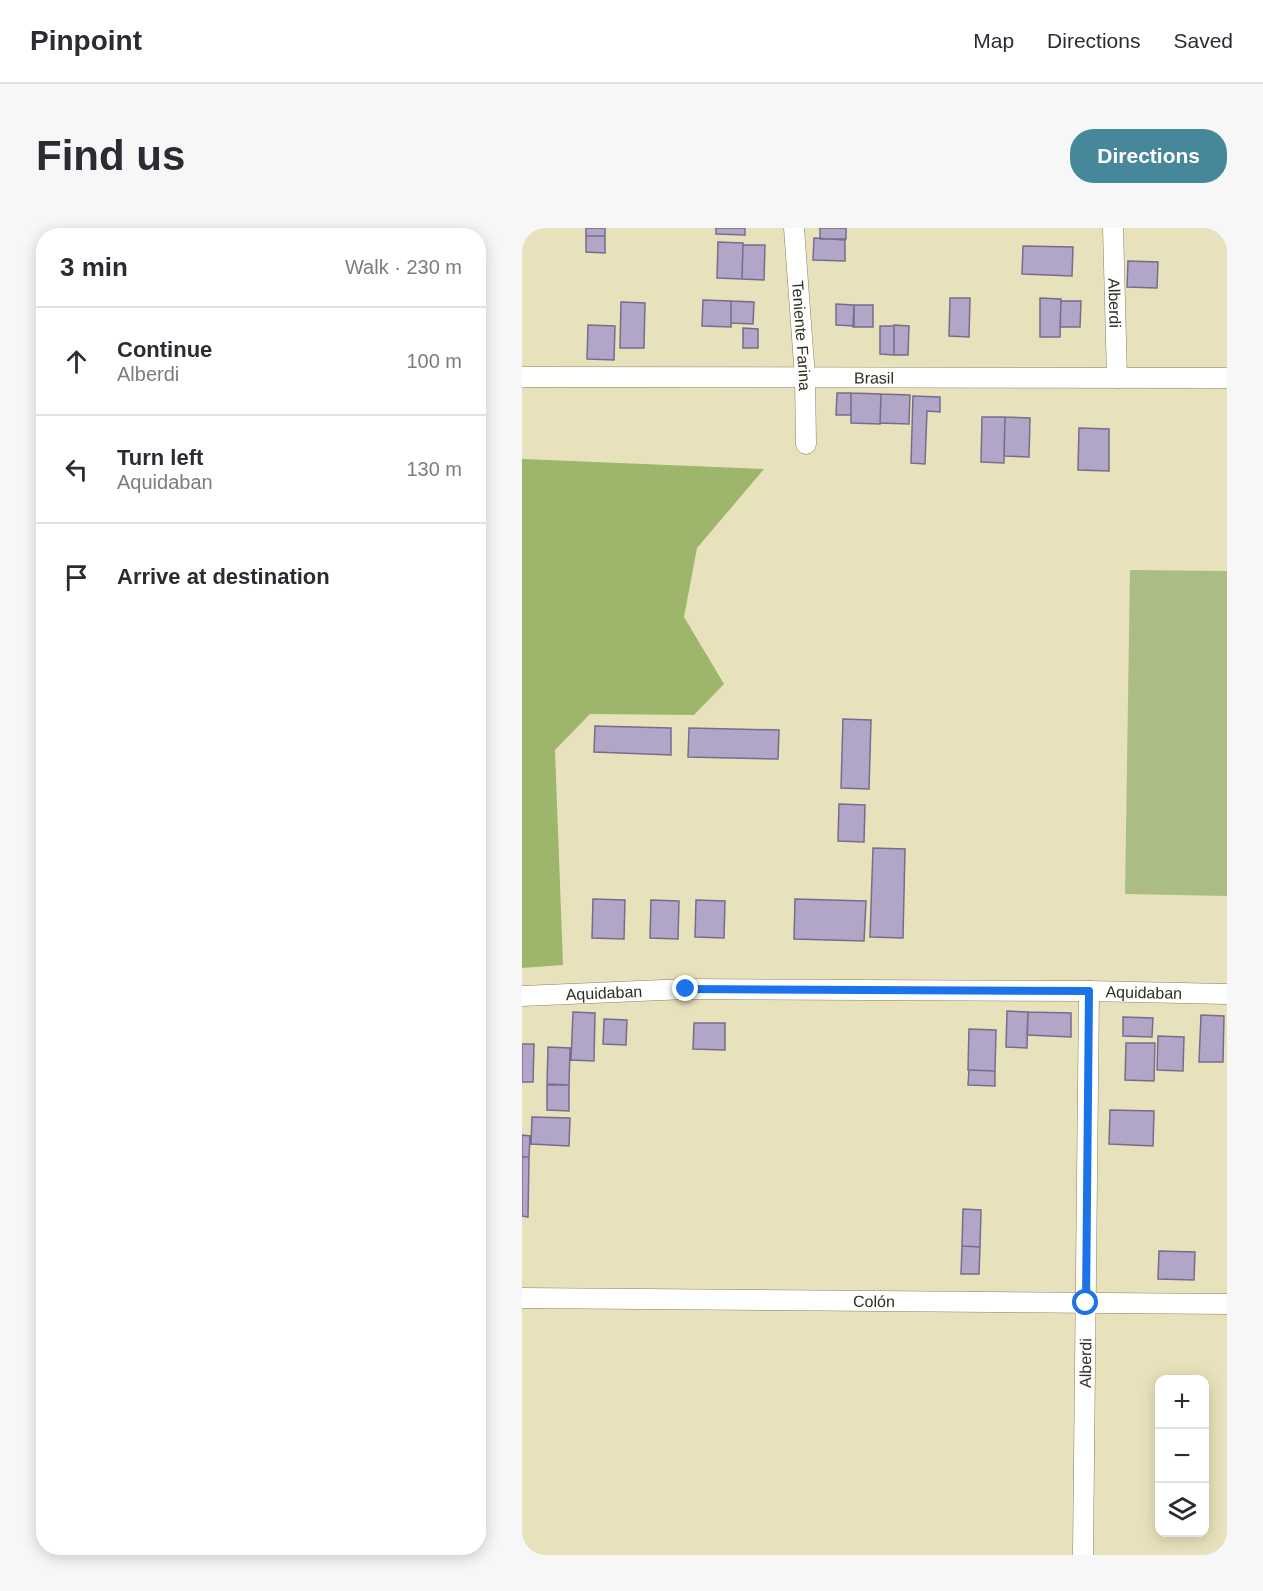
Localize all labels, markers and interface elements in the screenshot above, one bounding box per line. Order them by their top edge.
text: Pinpoint [30,25,142,56]
text: Map [973,29,1014,52]
text: Directions [1047,29,1140,52]
text: Saved [1173,29,1233,52]
button: Directions [1070,129,1227,183]
text: Find us [36,132,185,179]
text: 3 min [60,252,128,282]
text: Walk · 230 m [345,256,462,278]
street label: Alberdi [1106,278,1124,328]
street label: Teniente Farina [789,280,814,391]
text: Continue [117,337,212,362]
icon: ahead [60,345,93,378]
text: 100 m [406,350,462,372]
text: Alberdi [117,363,179,385]
street label: Brasil [854,369,894,386]
text: Turn left [117,445,203,470]
icon: left [60,453,93,486]
text: 130 m [406,458,462,480]
text: Aquidaban [117,471,213,493]
icon: arrive [60,561,93,594]
text: Arrive at destination [117,564,330,589]
route end [672,975,698,1001]
street label: Aquidaban [565,982,643,1003]
street label: Aquidaban [1105,983,1182,1002]
route start [1072,1289,1098,1315]
street label: Colón [853,1292,895,1310]
street label: Alberdi [1076,1338,1094,1388]
map controls [1155,1375,1209,1537]
button: + [1155,1375,1209,1429]
button: − [1155,1429,1209,1483]
button: layers [1155,1483,1209,1537]

